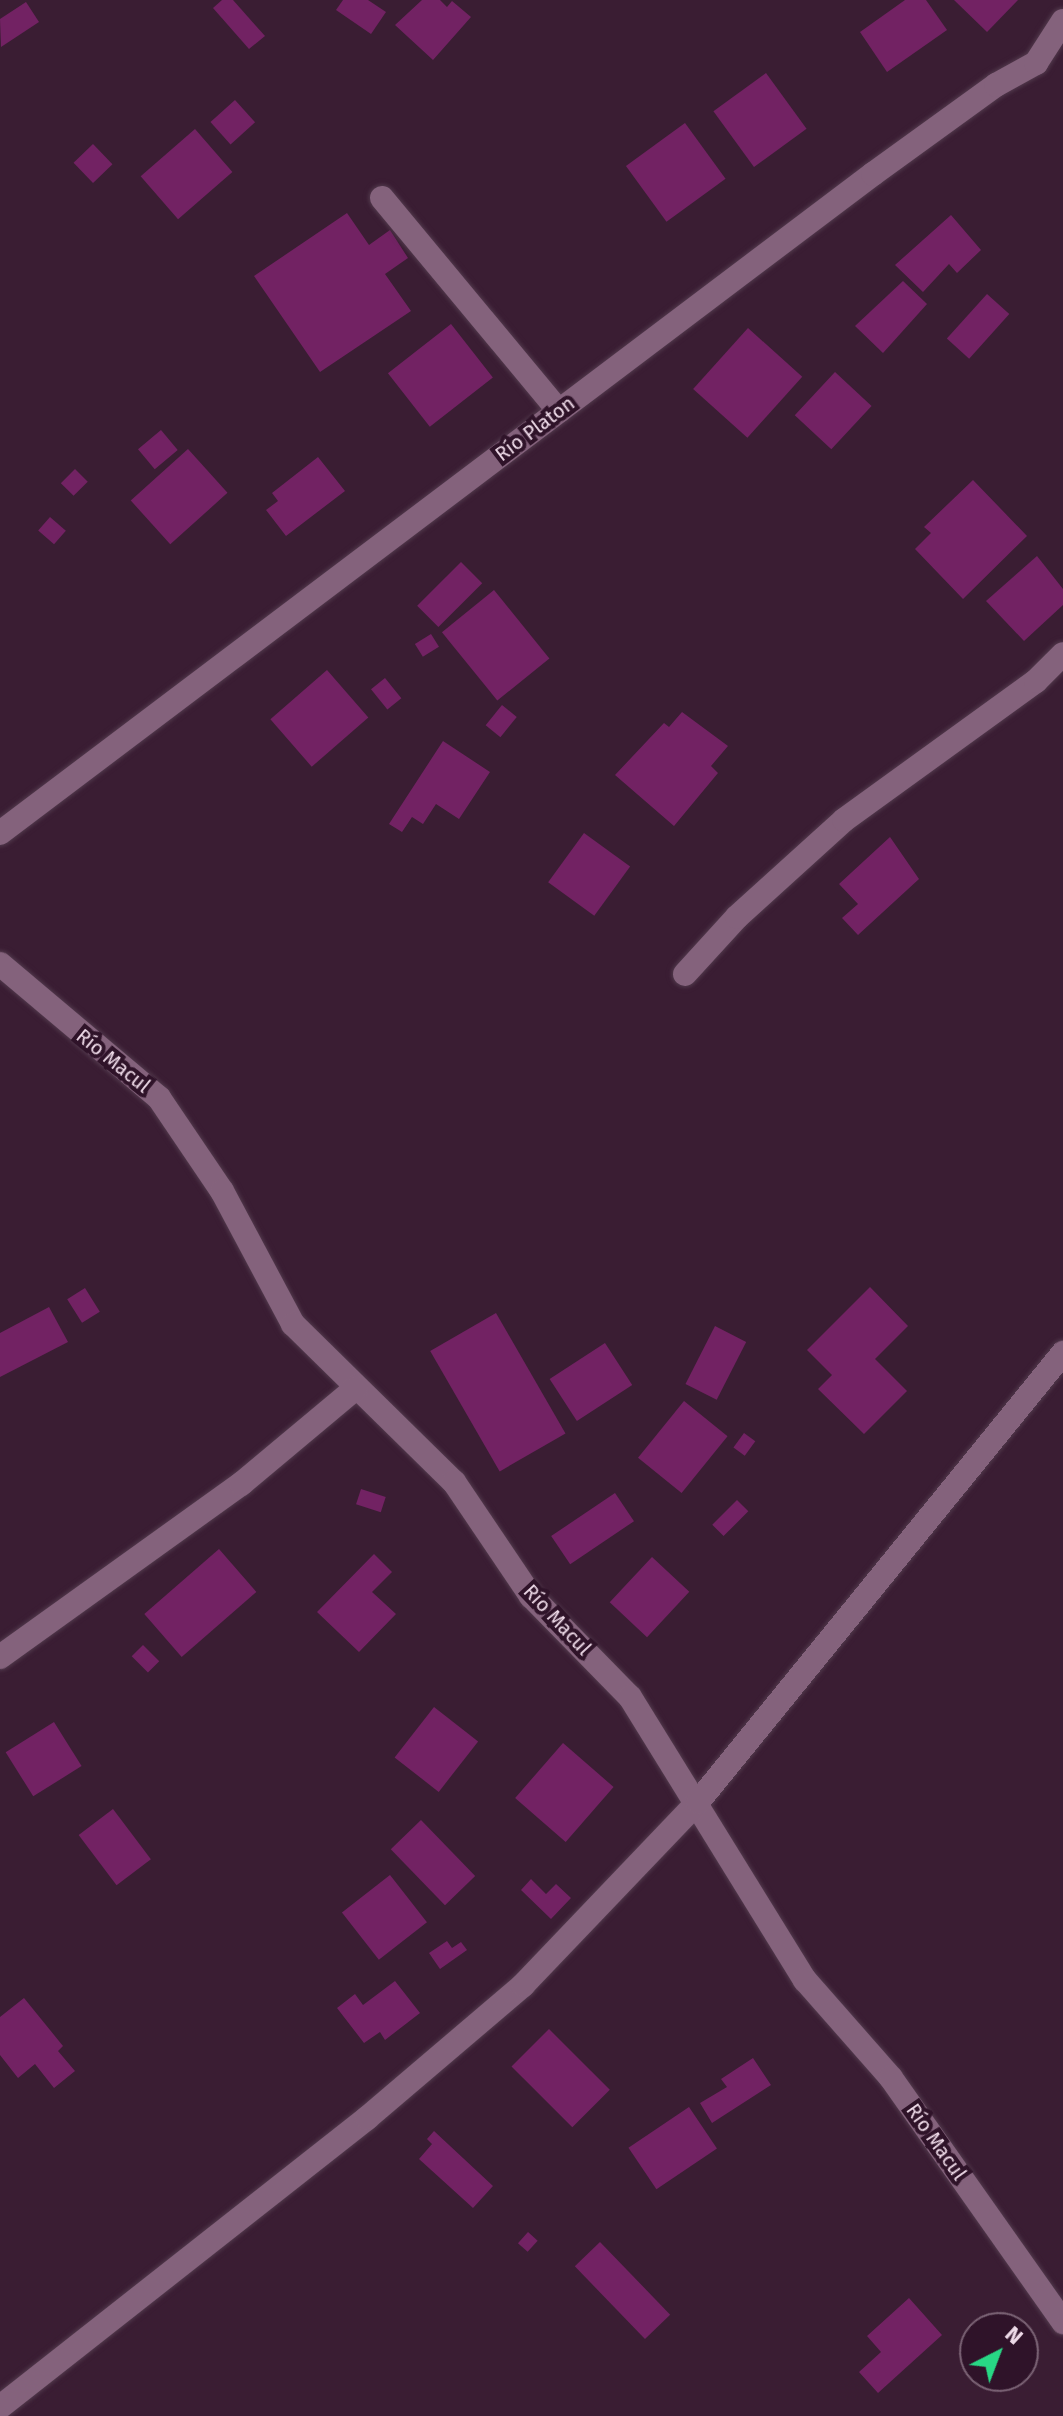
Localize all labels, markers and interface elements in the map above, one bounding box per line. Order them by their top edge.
street label: Río Platon [491,391,579,467]
street label: Río Macul [71,1024,155,1098]
street label: Río Macul [518,1580,596,1660]
street label: Río Macul [901,2099,971,2185]
north arrow [959,2312,1039,2392]
text: N [1000,2320,1029,2350]

